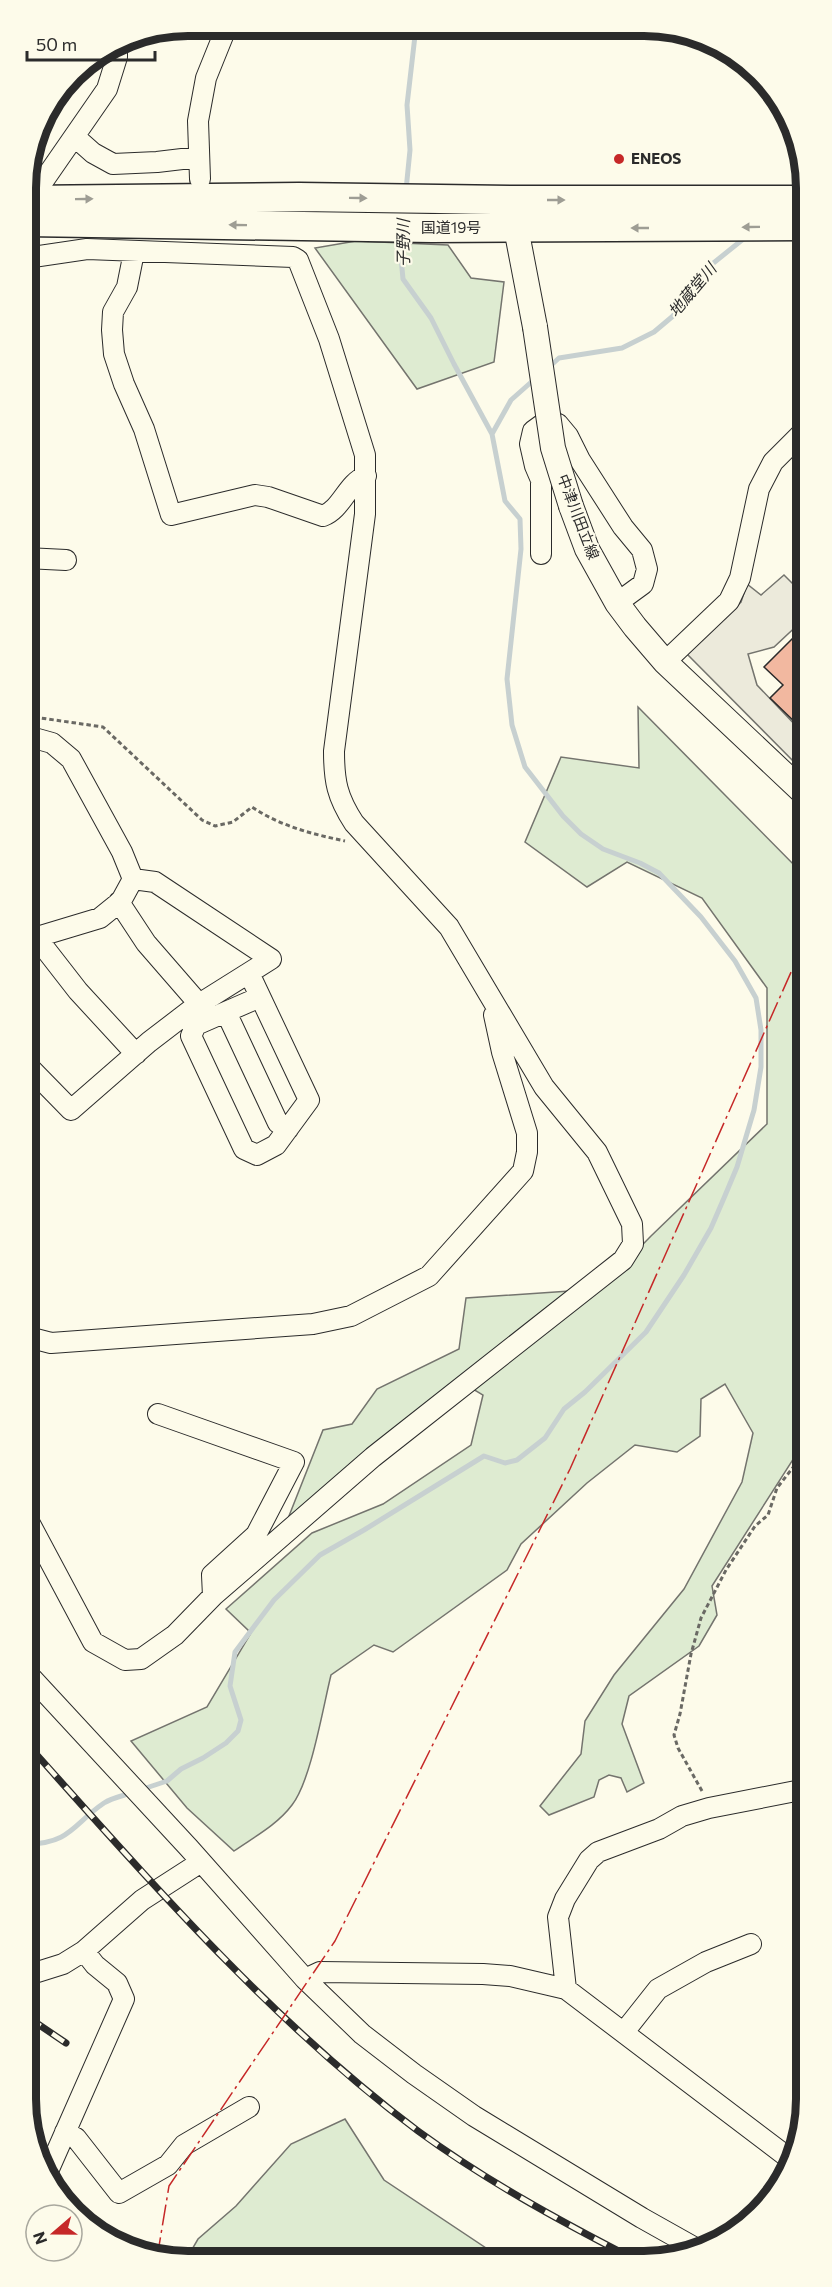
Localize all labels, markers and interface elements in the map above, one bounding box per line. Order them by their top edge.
scale bar [27,24,154,62]
text: 50 m [36,33,77,55]
place label: ENEOS [631,149,681,167]
marker: ENEOS [612,152,626,166]
one-way arrow [348,193,367,202]
one-way arrow [75,194,94,204]
one-way arrow [547,195,566,205]
water label: 子野川 [393,217,412,267]
street label: 国道19号 [421,218,481,236]
one-way arrow [229,220,248,230]
one-way arrow [742,222,761,232]
one-way arrow [631,223,650,233]
water label: 地蔵堂川 [664,258,721,320]
street label: 中津川田立線 [554,471,603,562]
north arrow [24,2203,84,2263]
text: N [28,2229,50,2247]

